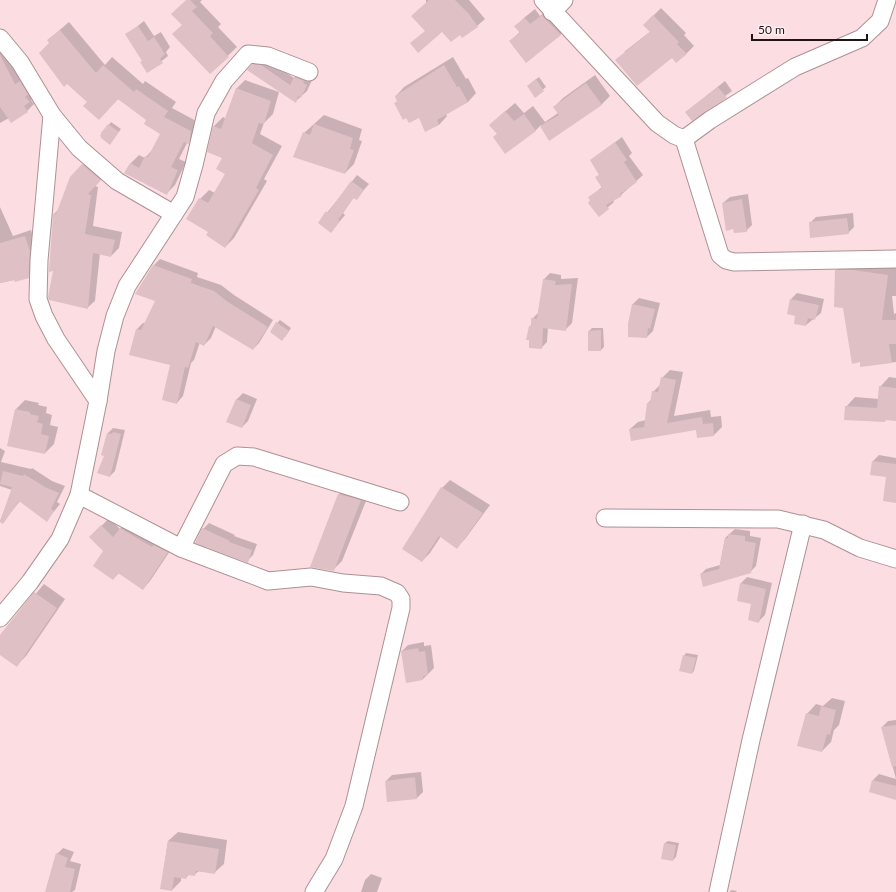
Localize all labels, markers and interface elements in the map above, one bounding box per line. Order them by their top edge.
scale bar [752,16,867,42]
text: 50 m [758,22,785,37]

